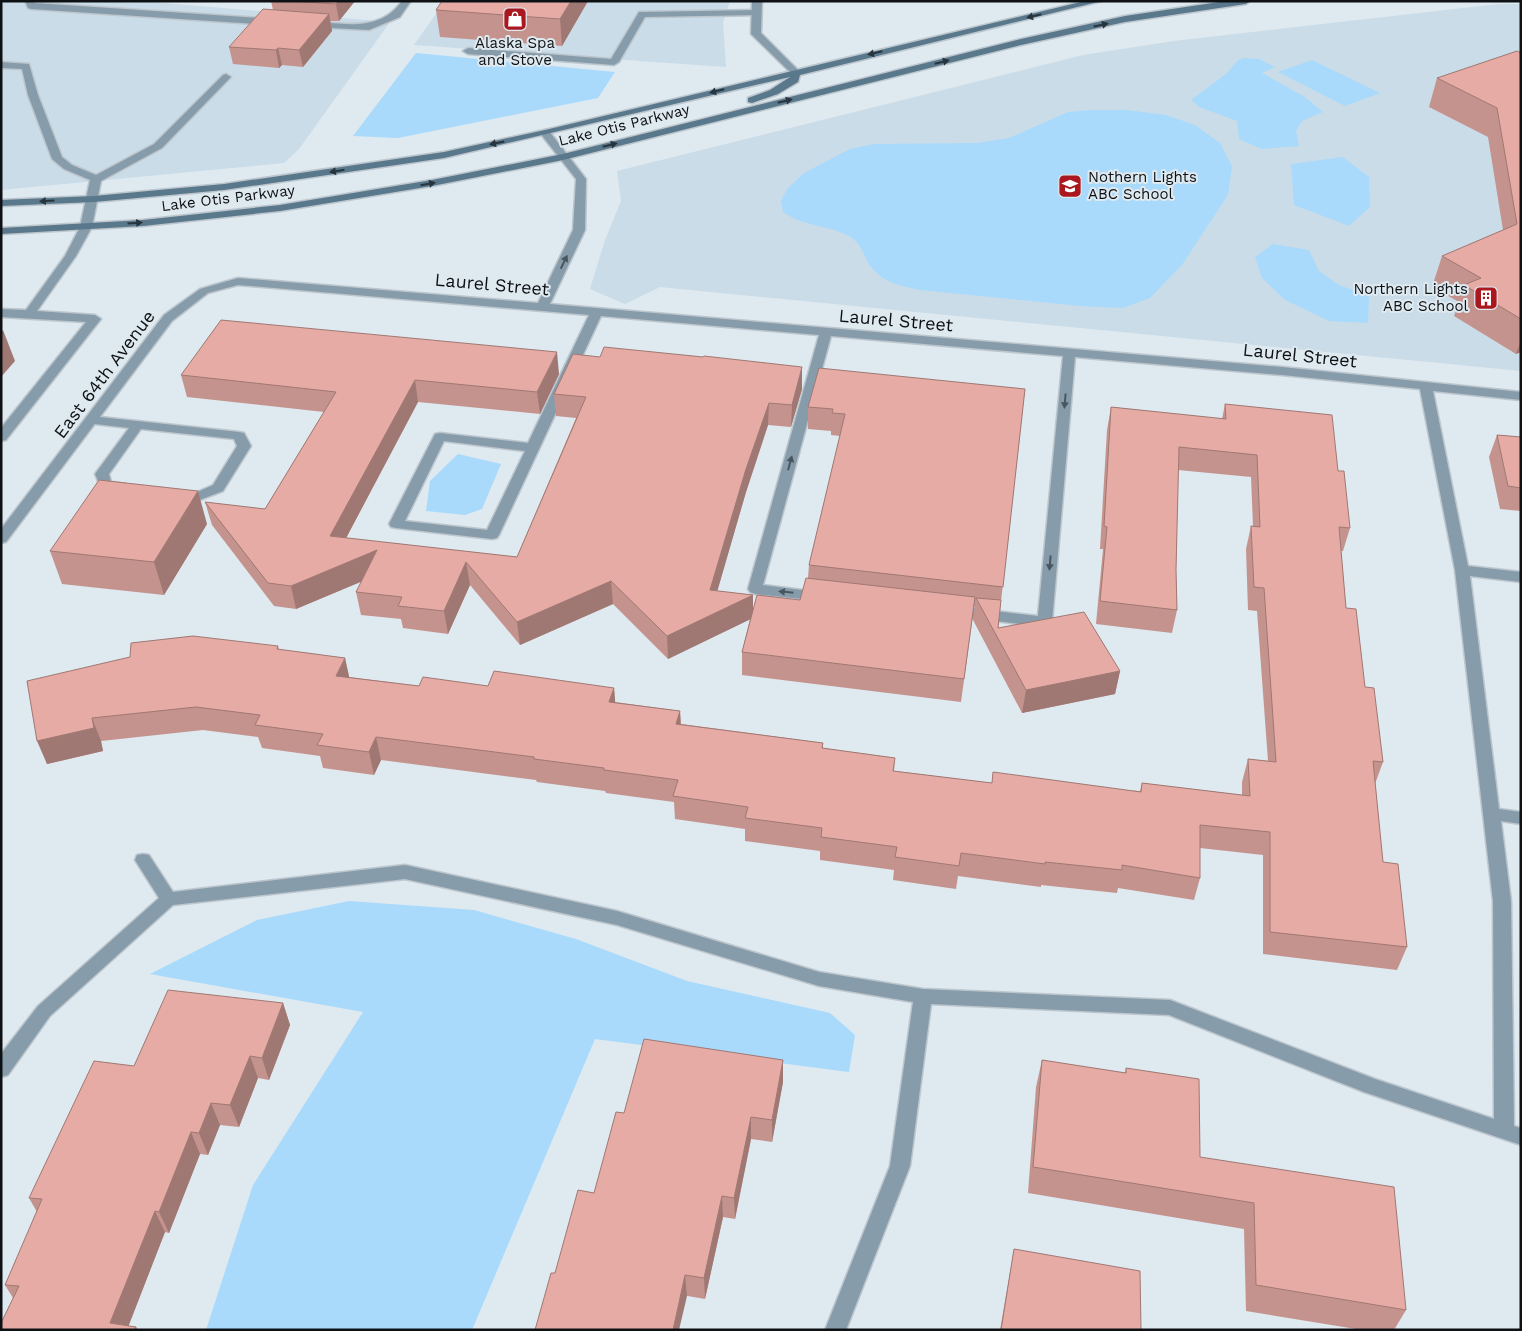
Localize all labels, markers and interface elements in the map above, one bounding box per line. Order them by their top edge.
shop icon: Alaska Spa and Stove [502,6,528,32]
one-way arrow [1026,12,1041,20]
one-way arrow [1093,20,1109,28]
place label: Alaska Spa and Stove [475,34,555,69]
one-way arrow [868,49,883,57]
one-way arrow [935,57,950,65]
one-way arrow [710,87,725,95]
one-way arrow [777,97,792,105]
street label: Lake Otis Parkway [557,100,692,150]
one-way arrow [489,140,505,148]
one-way arrow [603,140,618,148]
one-way arrow [329,168,345,176]
place label: Nothern Lights ABC School [1088,168,1197,203]
school or university icon: Nothern Lights ABC School [1057,173,1083,199]
one-way arrow [421,179,437,187]
street label: Lake Otis Parkway [160,181,296,215]
one-way arrow [39,197,55,205]
one-way arrow [127,219,143,227]
one-way arrow [560,255,568,269]
street label: Laurel Street [434,269,550,299]
place label: Northern Lights ABC School [1353,280,1468,315]
building icon: Northern Lights ABC School [1473,285,1499,311]
street label: Laurel Street [838,305,954,335]
street label: East 64th Avenue [49,306,159,442]
street label: Laurel Street [1242,339,1359,371]
one-way arrow [1060,393,1068,409]
one-way arrow [786,455,794,470]
one-way arrow [1046,555,1054,571]
one-way arrow [778,588,794,596]

